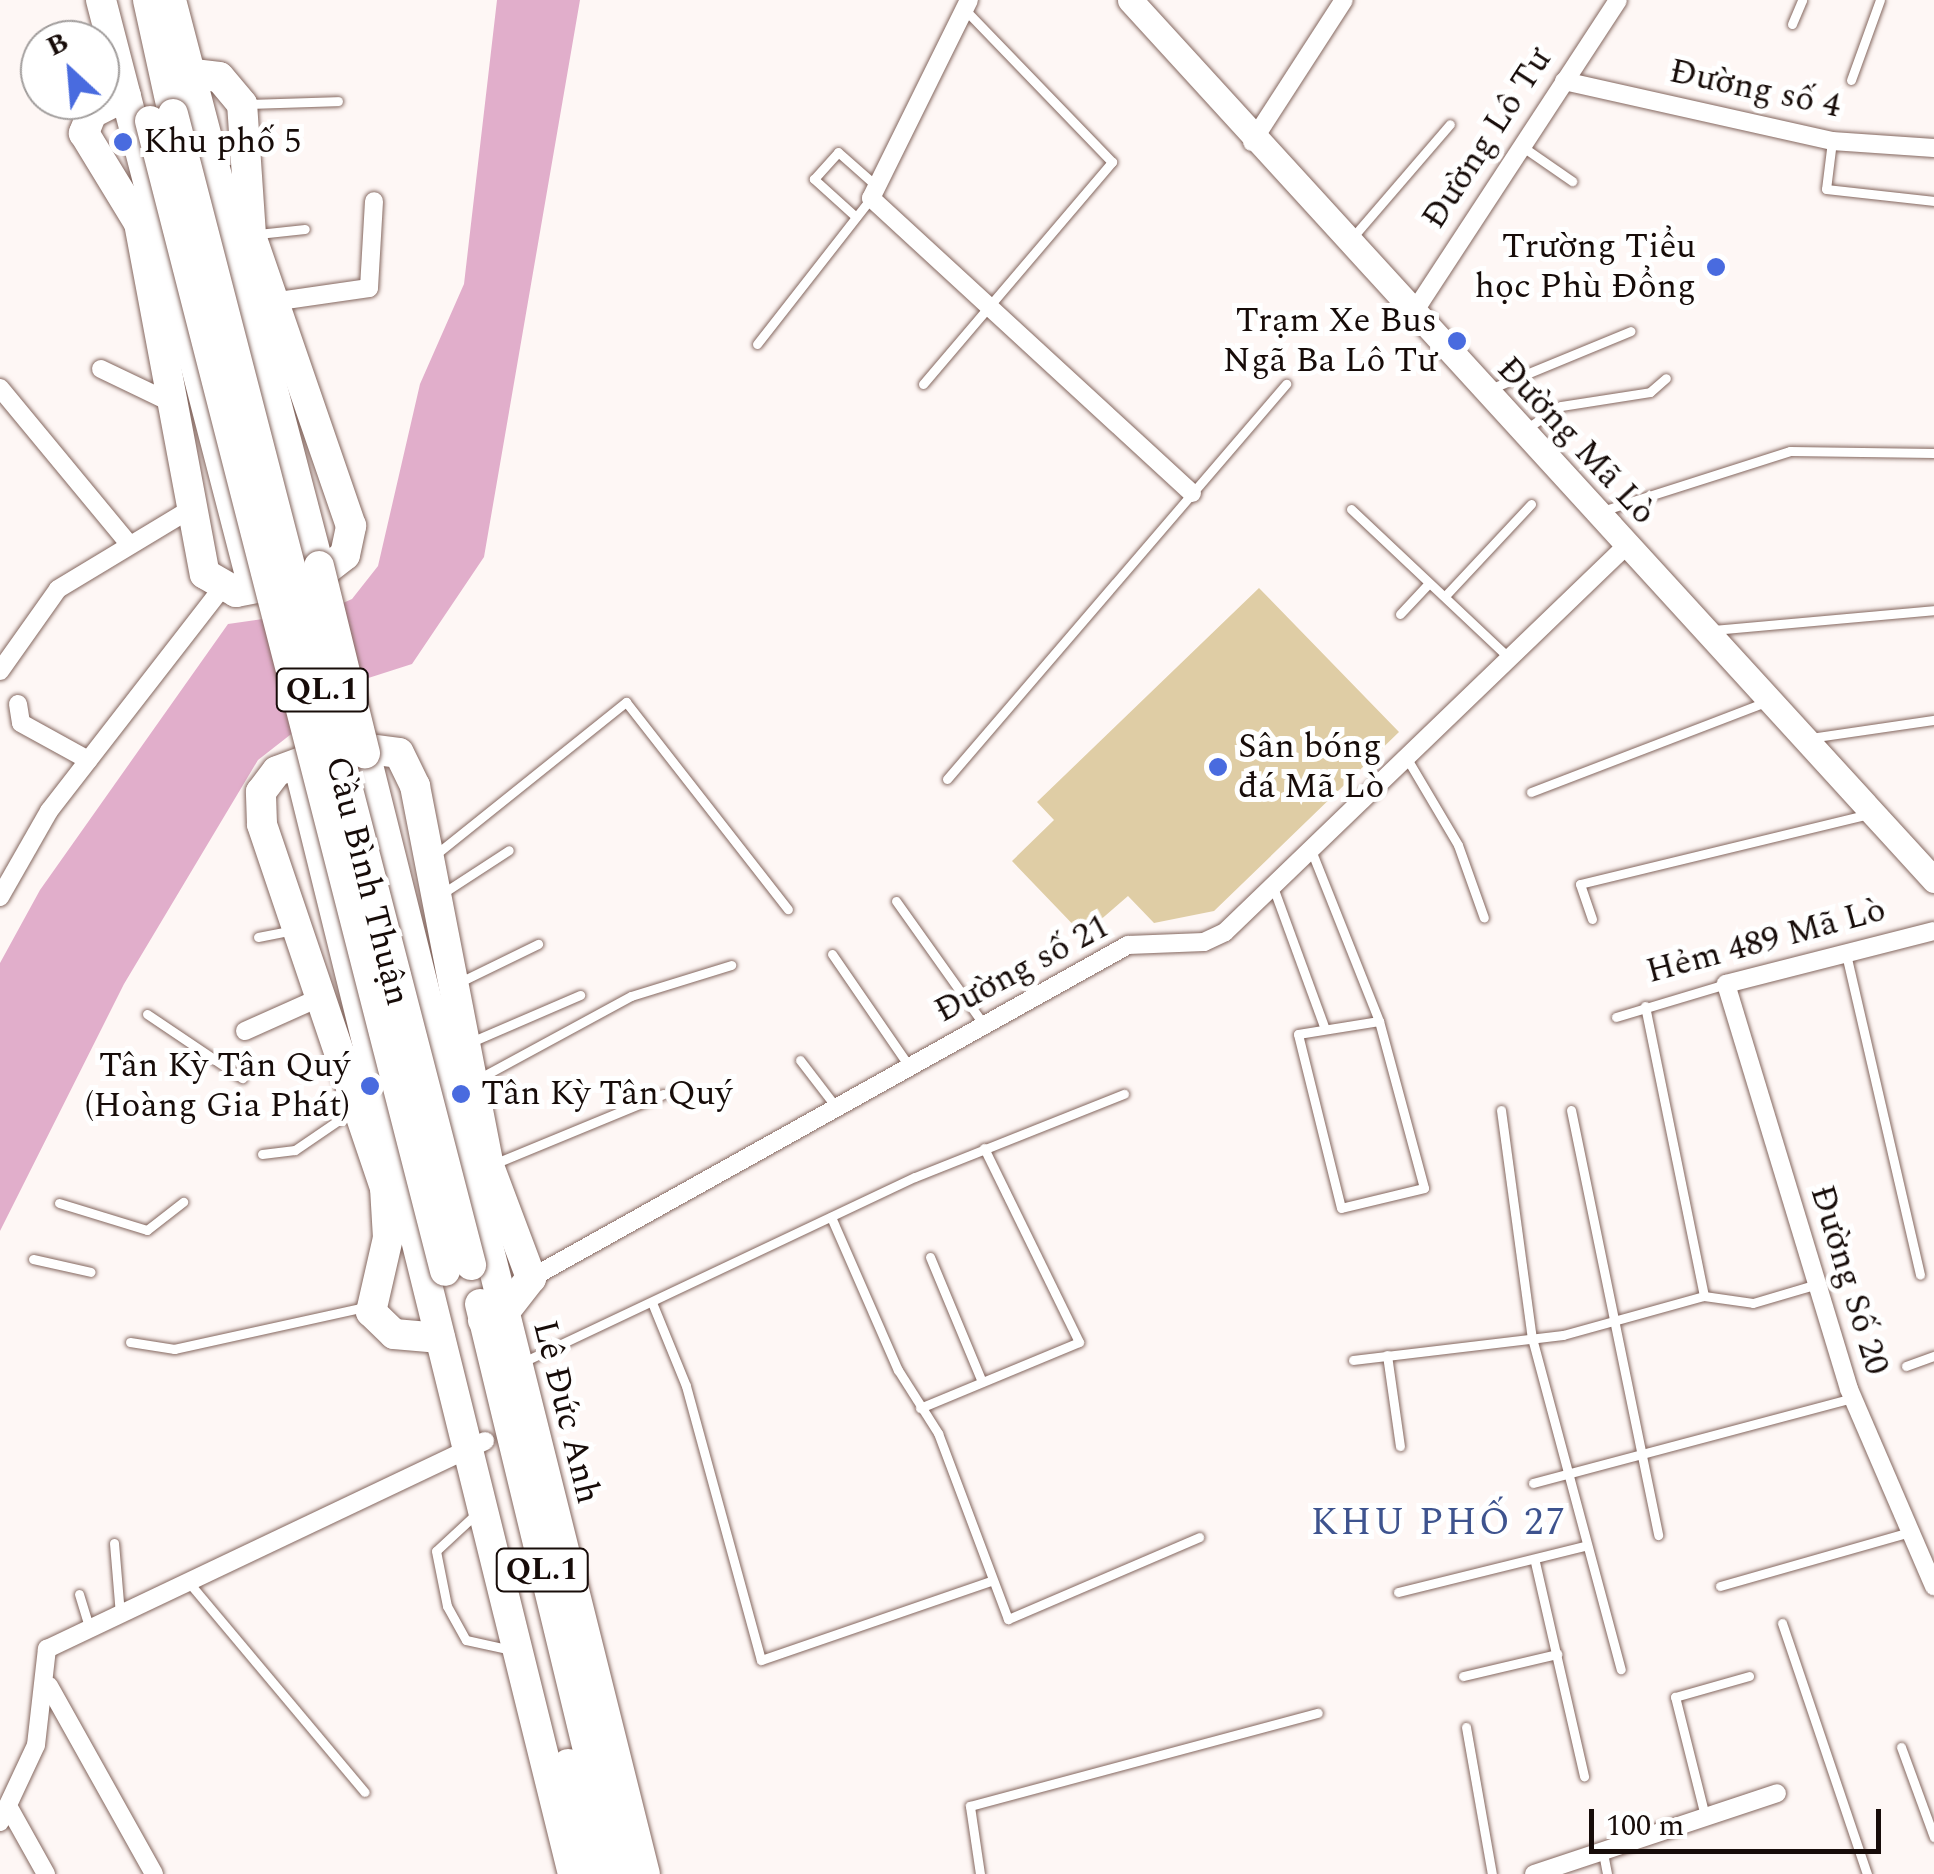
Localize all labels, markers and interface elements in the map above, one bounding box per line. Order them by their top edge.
north arrow [20,20,120,120]
text: B [39,21,76,68]
street label: Đường Lô Tư [1413,41,1561,237]
street label: Đường số 4 [1666,50,1844,128]
place label: Khu phố 5 [143,121,302,163]
marker: Khu phố 5 [112,131,134,153]
place label: Trường Tiểu học Phù Đổng [1475,226,1696,308]
marker: Trường Tiểu học Phù Đổng [1705,256,1727,278]
place label: Trạm Xe Bus Ngã Ba Lô Tư [1223,300,1437,382]
marker: Trạm Xe Bus Ngã Ba Lô Tư [1446,330,1468,352]
street label: Đường Mã Lò [1488,348,1664,534]
road number: QL.1 [274,663,370,717]
place label: Sân bóng đá Mã Lò [1238,726,1384,808]
street label: Cầu Bình Thuận [316,752,418,1010]
marker: Sân bóng đá Mã Lò [1207,756,1229,778]
street label: Hẻm 489 Mã Lò [1642,889,1890,993]
street label: Đường số 21 [928,906,1116,1032]
place label: Tân Kỳ Tân Quý (Hoàng Gia Phát) [85,1045,350,1127]
place label: Tân Kỳ Tân Quý [481,1073,732,1115]
marker: Tân Kỳ Tân Quý (Hoàng Gia Phát) [359,1075,381,1097]
marker: Tân Kỳ Tân Quý [450,1083,472,1105]
street label: Đường Số 20 [1800,1180,1898,1380]
street label: Lê Đức Anh [523,1316,609,1508]
district label: KHU PHỐ 27 [1311,1501,1567,1547]
road number: QL.1 [494,1543,590,1597]
scale bar [1594,1789,1886,1851]
text: 100 m [1606,1803,1684,1849]

